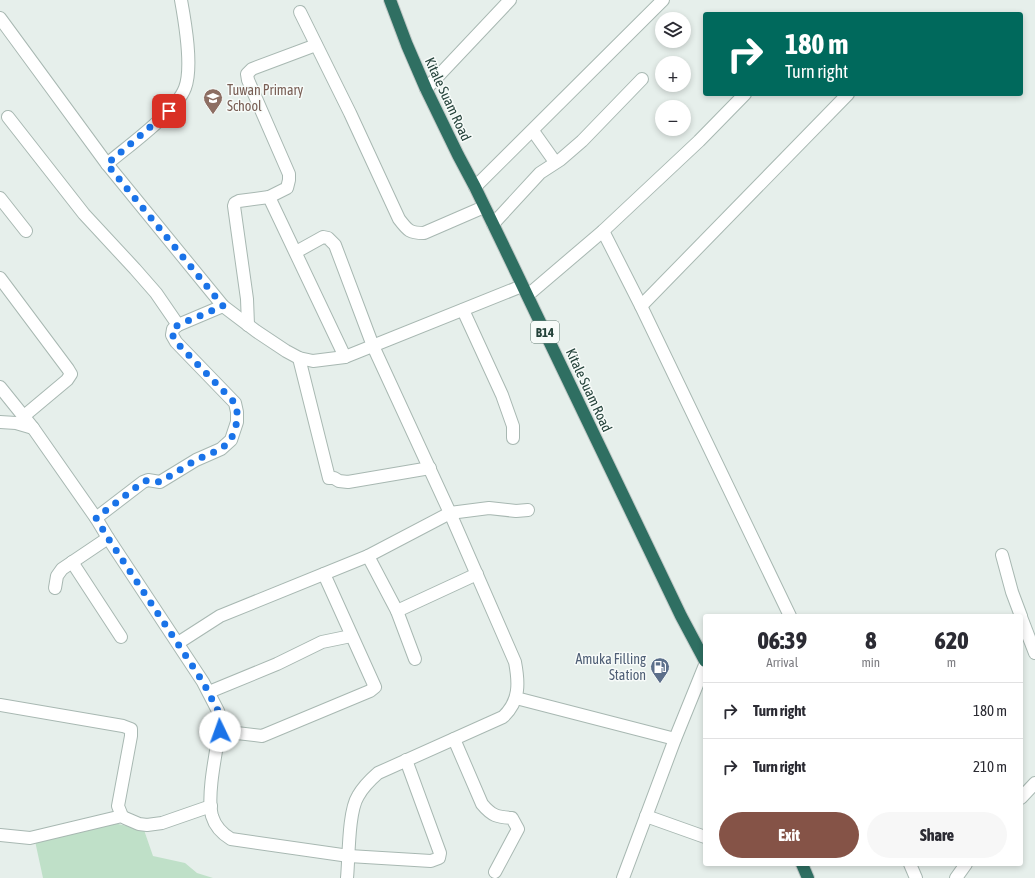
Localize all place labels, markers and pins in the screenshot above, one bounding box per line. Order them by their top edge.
place label: Tuwan Primary School [227,82,304,114]
school or university icon: Tuwan Primary School [202,87,224,115]
pin [152,94,186,128]
place label: Amuka Filling Station [575,651,646,683]
fuel station icon: Amuka Filling Station [649,656,671,684]

